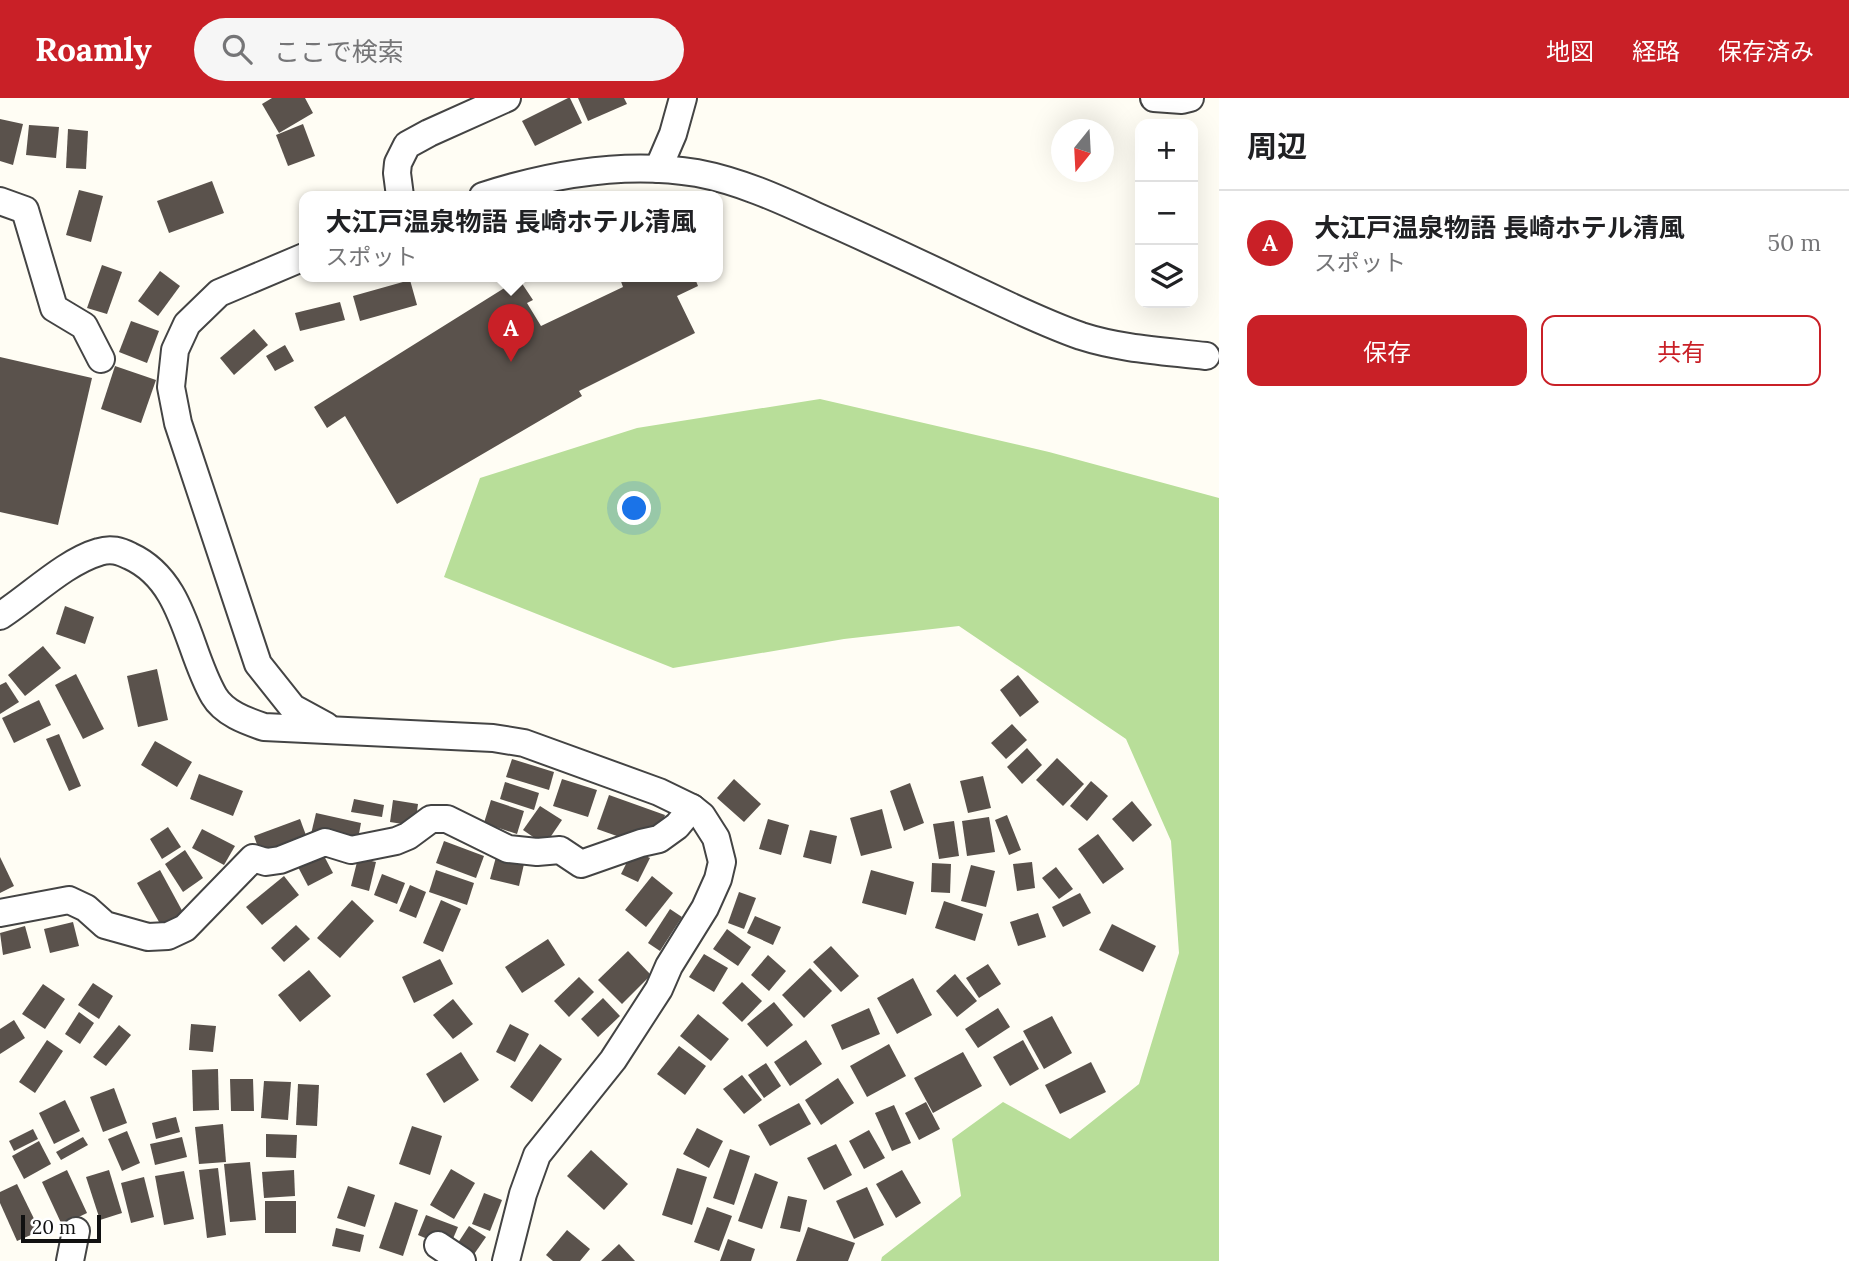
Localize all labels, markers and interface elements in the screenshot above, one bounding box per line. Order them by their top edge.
search box [194,18,684,81]
text: Roamly [35,28,152,70]
icon: search [218,30,256,68]
text: ここで検索 [274,35,404,68]
text: 地図 [1546,36,1594,67]
text: 経路 [1632,36,1680,67]
text: 保存済み [1718,36,1814,67]
north arrow [1051,119,1114,182]
map controls [1135,119,1198,308]
button: + [1135,119,1198,182]
text: 周辺 [1247,127,1307,165]
button: − [1135,182,1198,245]
popup [299,191,723,282]
text: 大江戸温泉物語 長崎ホテル清風 [326,205,696,238]
text: 大江戸温泉物語 長崎ホテル清風 [1314,211,1685,244]
text: A [1262,228,1278,257]
text: 50 m [1768,228,1821,257]
text: スポット [326,242,418,271]
button: layers [1135,245,1198,308]
text: スポット [1314,248,1406,277]
pin: A [488,304,534,362]
button: 保存 [1247,315,1527,386]
button: 共有 [1541,315,1821,386]
your location [617,491,651,525]
scale bar [21,1212,102,1244]
text: 20 m [32,1215,76,1239]

